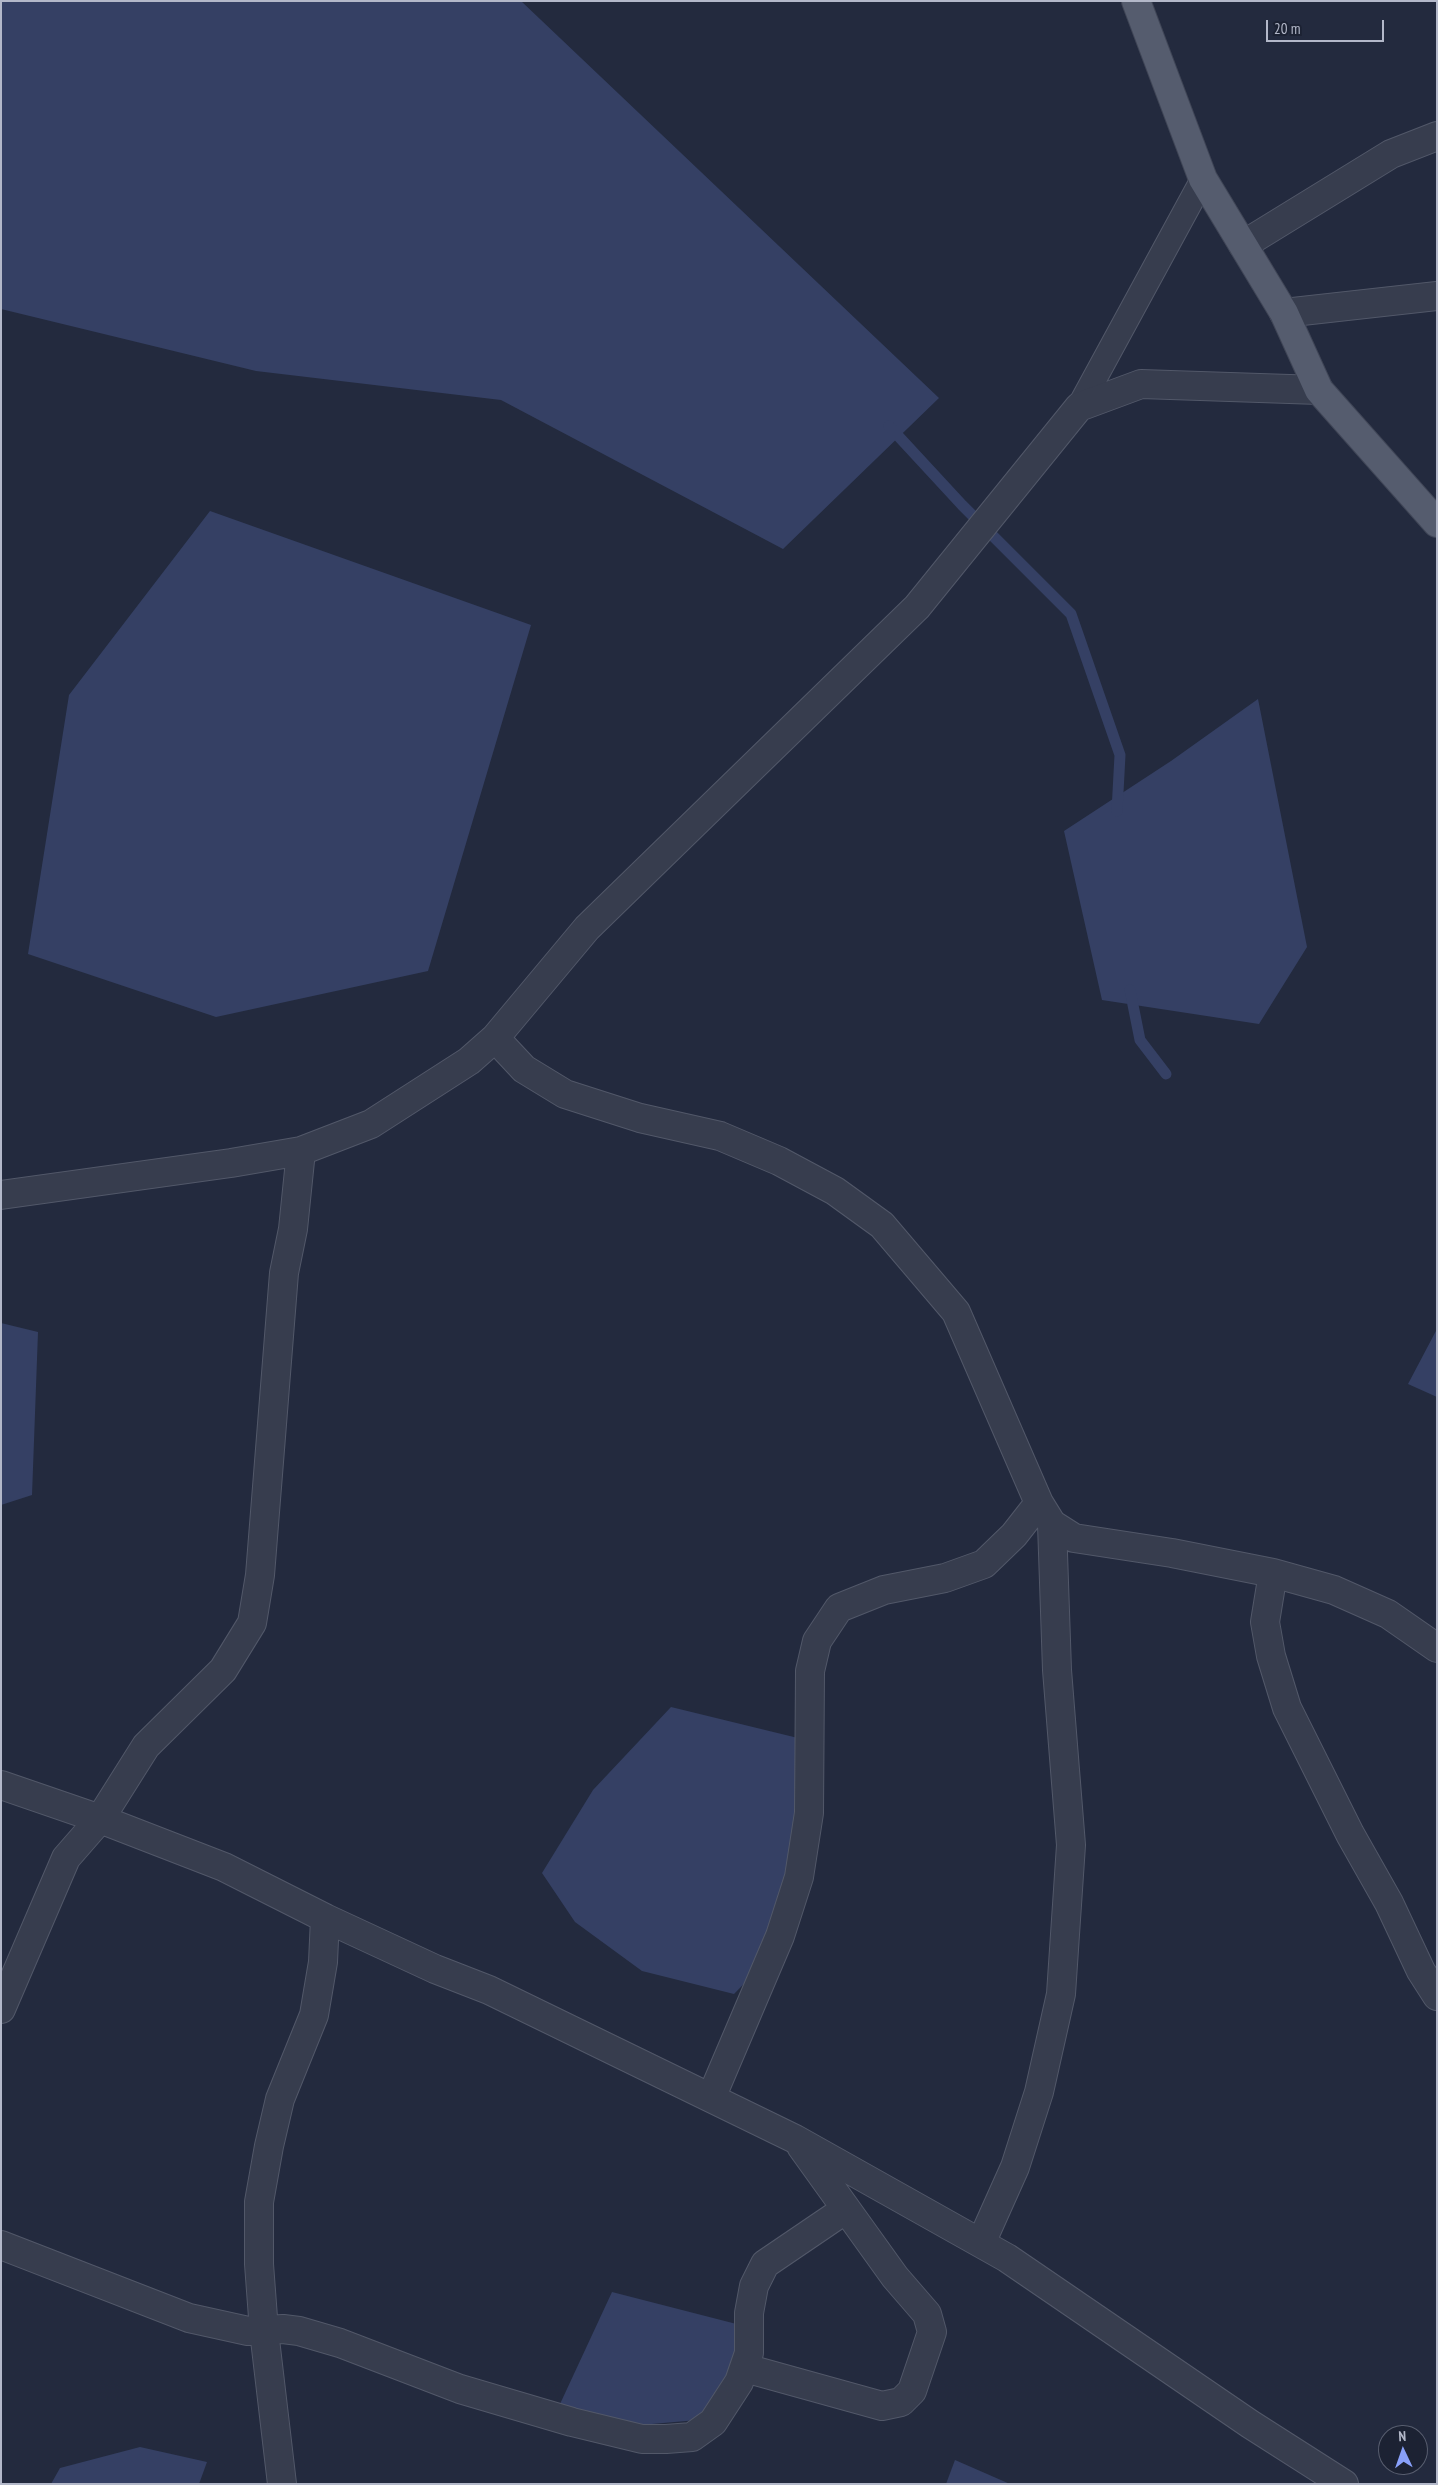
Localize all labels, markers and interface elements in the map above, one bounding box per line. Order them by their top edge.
scale bar [1268,10,1386,42]
text: 20 m [1274,19,1300,38]
north arrow [1378,2425,1428,2475]
text: N [1398,2427,1407,2445]

